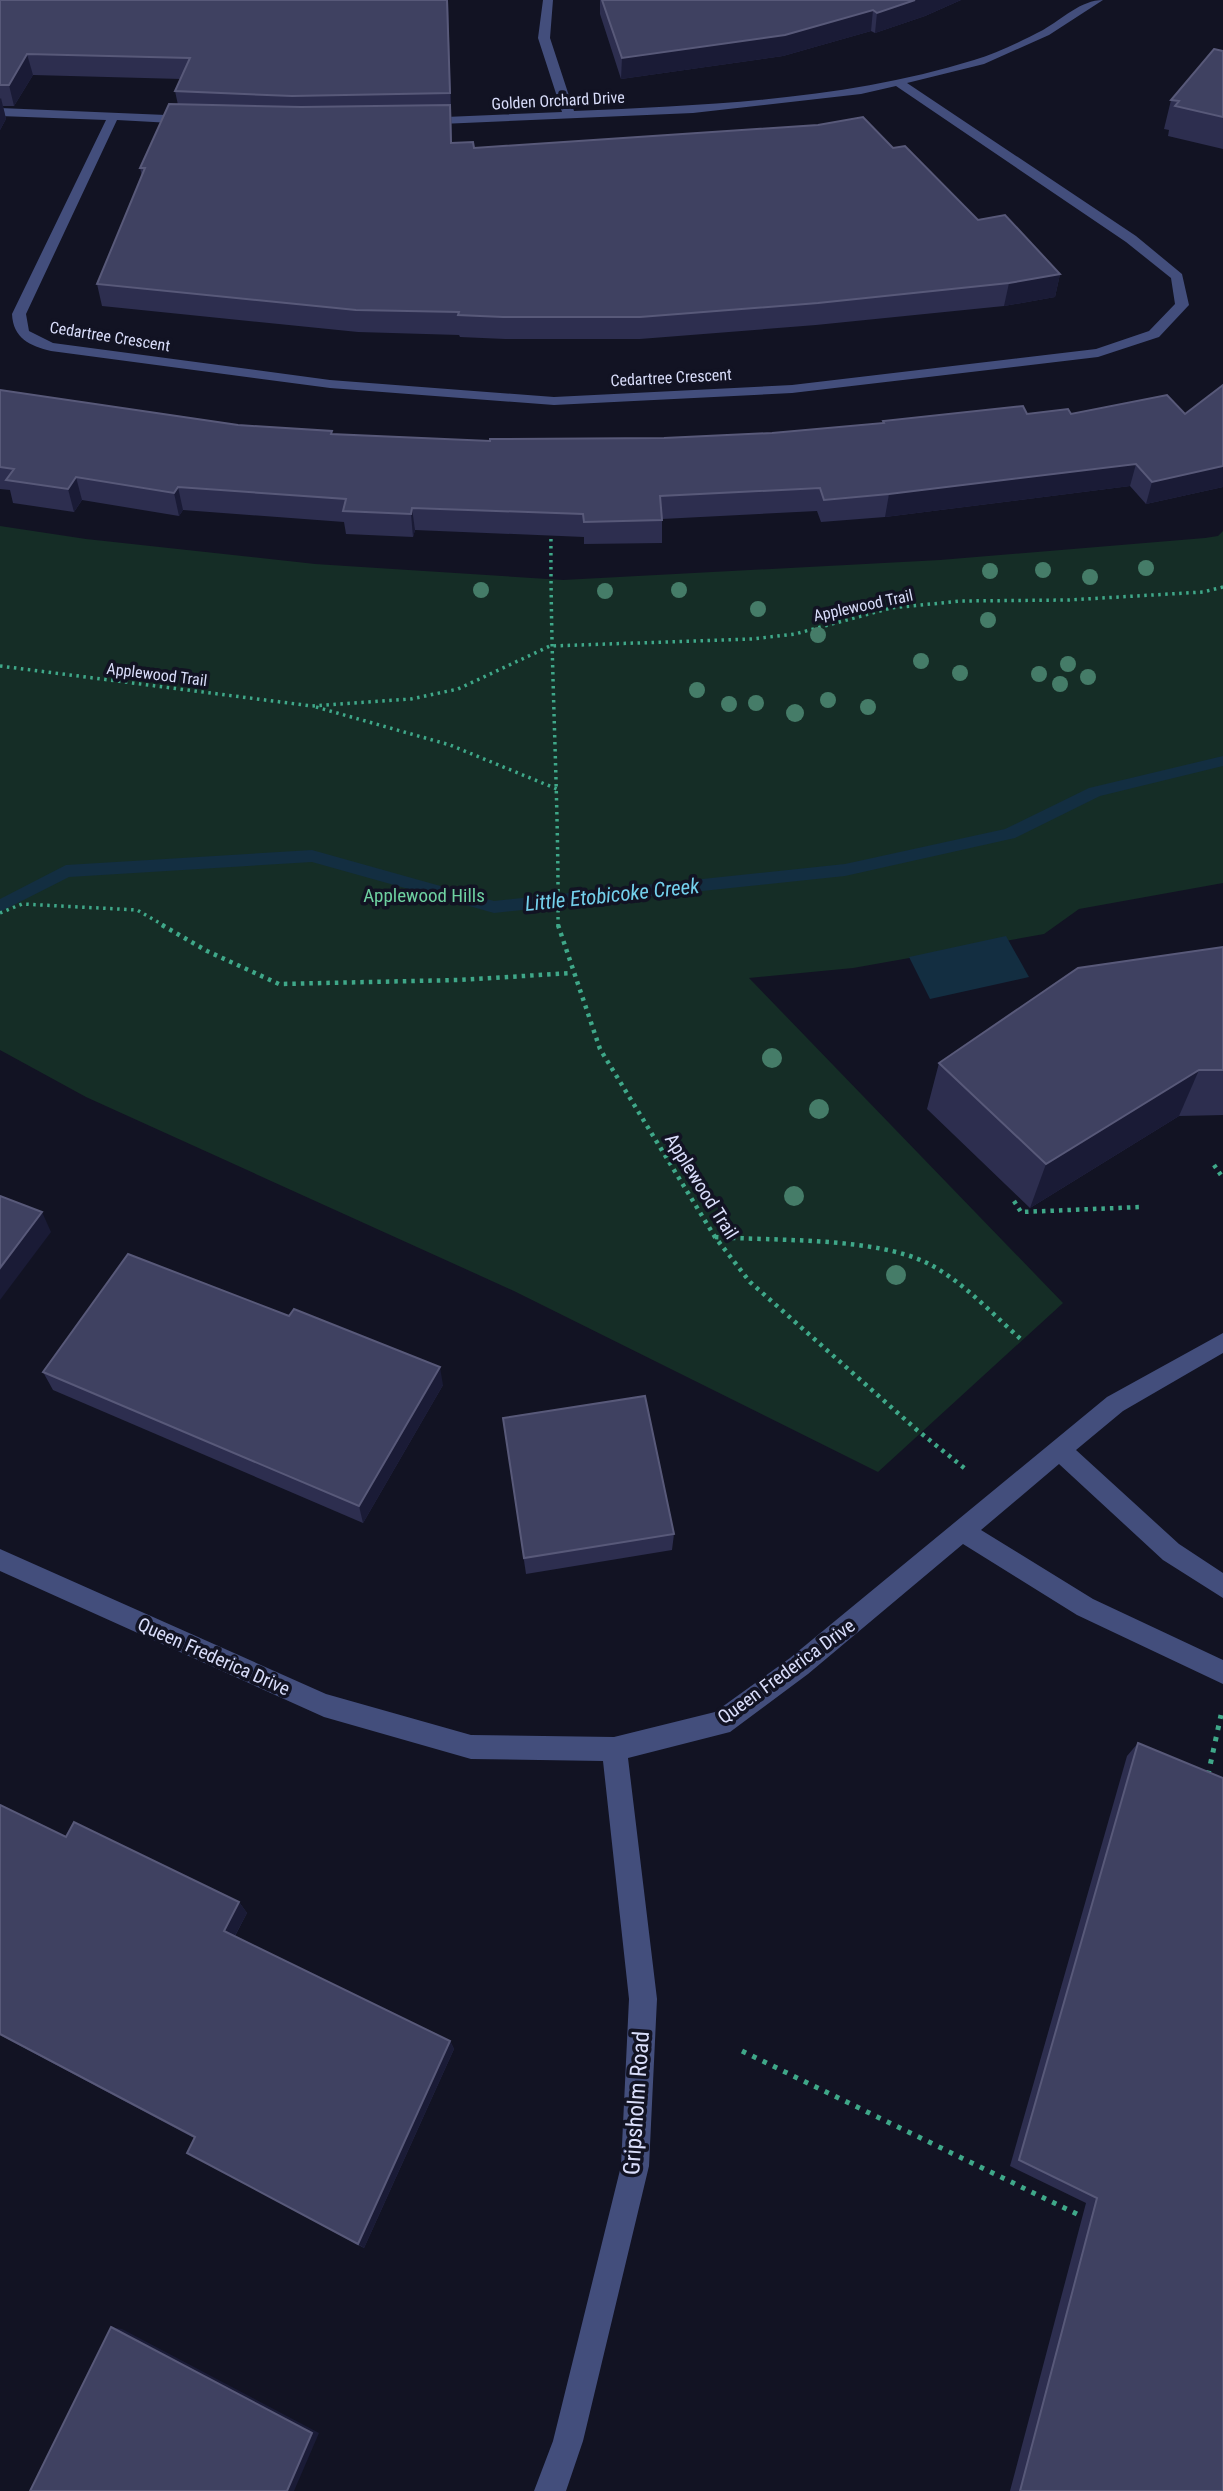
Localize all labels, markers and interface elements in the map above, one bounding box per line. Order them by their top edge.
street label: Golden Orchard Drive [491,88,625,113]
street label: Cedartree Crescent [48,318,172,355]
street label: Cedartree Crescent [610,365,732,390]
street label: Applewood Trail [812,586,915,625]
street label: Applewood Trail [106,659,208,690]
water label: Little Etobicoke Creek [524,874,701,916]
park label: Applewood Hills [363,884,485,907]
street label: Applewood Trail [660,1129,743,1243]
street label: Queen Frederica Drive [134,1613,293,1700]
street label: Queen Frederica Drive [713,1614,859,1729]
street label: Gripsholm Road [618,2030,655,2176]

